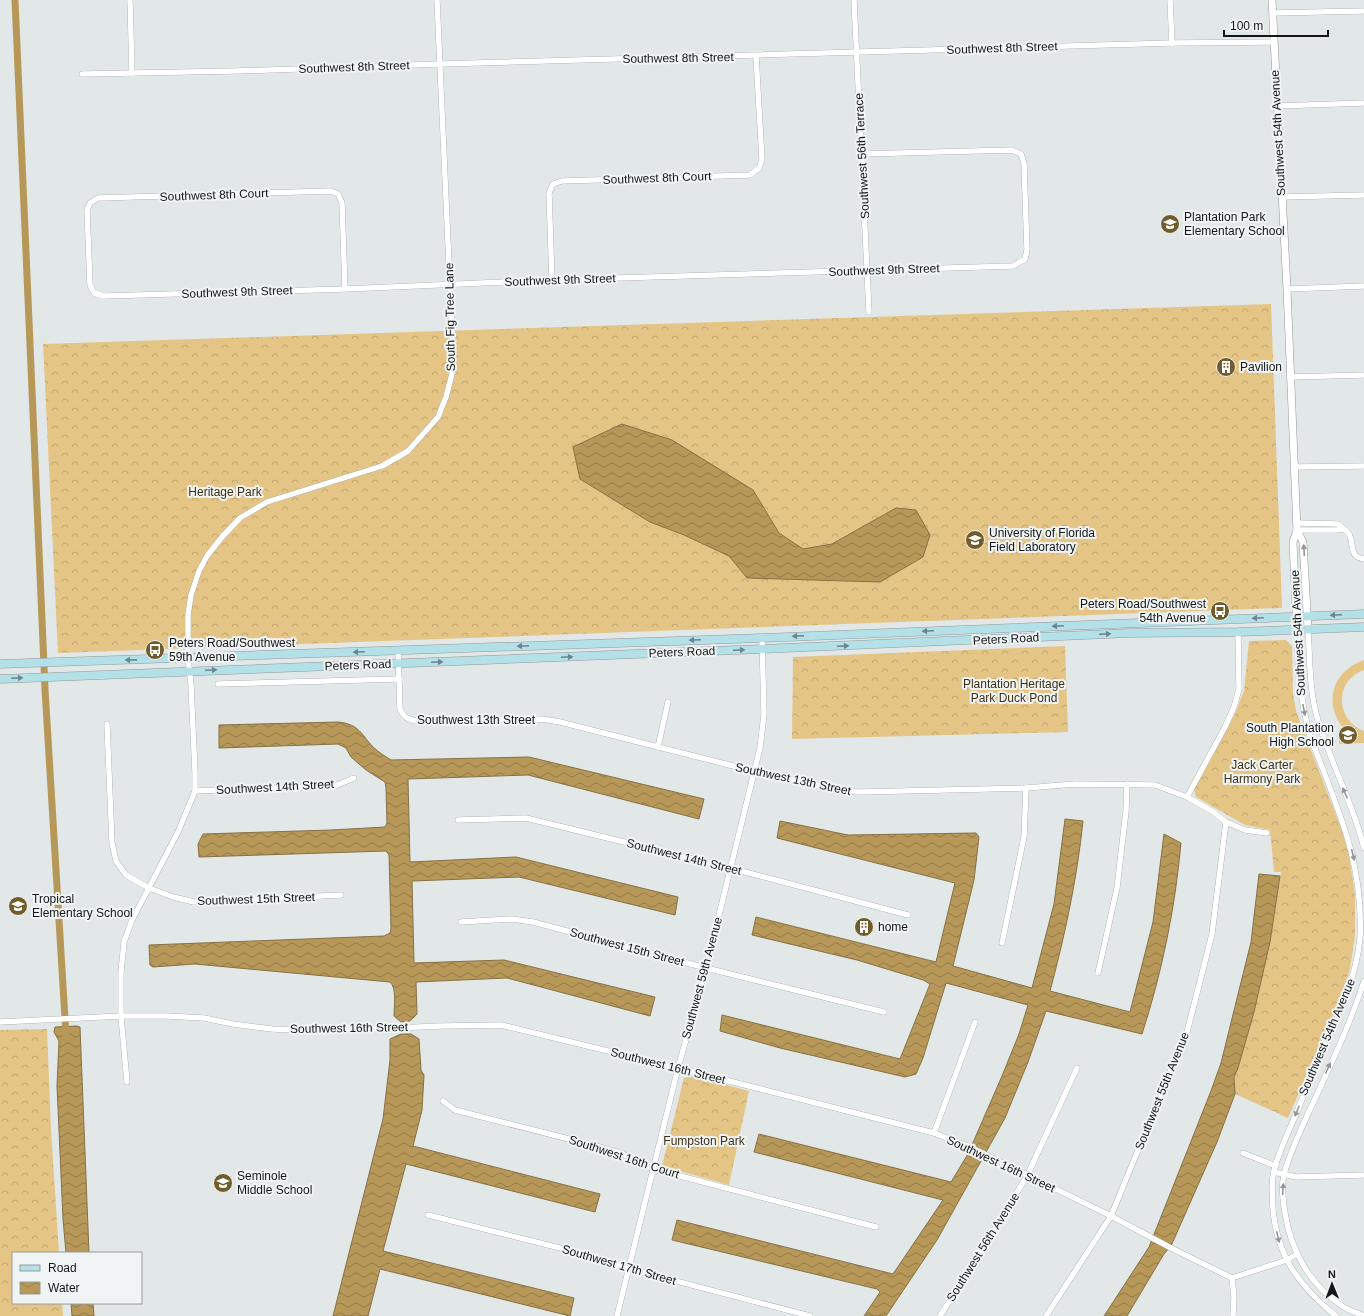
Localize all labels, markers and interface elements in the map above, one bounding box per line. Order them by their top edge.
scale bar [1224,12,1328,38]
text: 100 m [1230,19,1263,33]
street label: Southwest 8th Street [946,39,1059,57]
street label: Southwest 8th Street [622,50,734,66]
street label: Southwest 8th Street [298,58,411,76]
street label: Southwest 54th Avenue [1268,69,1288,196]
street label: Southwest 56th Terrace [852,92,872,219]
street label: Southwest 8th Court [602,169,712,187]
street label: Southwest 8th Court [159,186,269,204]
place label: Plantation Park Elementary School [1184,210,1285,238]
school or university icon: Plantation Park Elementary School [1159,213,1181,235]
street label: Southwest 9th Street [828,261,941,279]
street label: South Fig Tree Lane [442,262,458,371]
street label: Southwest 9th Street [504,271,617,289]
street label: Southwest 9th Street [181,283,294,301]
building icon: Pavilion [1215,356,1237,378]
place label: Pavilion [1240,360,1282,374]
park label: Heritage Park [188,485,263,499]
place label: University of Florida Field Laboratory [989,526,1095,554]
school or university icon: University of Florida Field Laboratory [964,529,986,551]
one-way arrow [1300,544,1307,556]
street label: Southwest 54th Avenue [1288,569,1308,696]
place label: Peters Road/Southwest 54th Avenue [1080,597,1207,625]
bus stop icon: Peters Road/Southwest 54th Avenue [1209,600,1231,622]
one-way arrow [1330,612,1342,619]
one-way arrow [1252,615,1264,622]
one-way arrow [1051,623,1064,629]
one-way arrow [922,628,934,635]
street label: Peters Road [972,630,1040,648]
one-way arrow [1099,631,1111,638]
one-way arrow [792,633,804,640]
place label: Peters Road/Southwest 59th Avenue [169,636,296,664]
one-way arrow [688,637,701,643]
bus stop icon: Peters Road/Southwest 59th Avenue [144,639,166,661]
one-way arrow [516,643,529,649]
one-way arrow [837,643,850,649]
street label: Peters Road [648,644,716,660]
one-way arrow [733,647,745,654]
one-way arrow [352,649,365,655]
one-way arrow [561,653,573,660]
one-way arrow [125,656,137,663]
street label: Peters Road [324,657,392,673]
one-way arrow [431,658,443,665]
one-way arrow [205,667,217,674]
one-way arrow [11,675,24,681]
park label: Plantation Heritage Park Duck Pond [963,677,1065,705]
one-way arrow [1301,704,1307,716]
street label: Southwest 13th Street [417,713,536,727]
place label: South Plantation High School [1246,721,1334,749]
school or university icon: South Plantation High School [1337,724,1359,746]
park label: Jack Carter Harmony Park [1224,758,1301,786]
street label: Southwest 13th Street [734,760,853,798]
street label: Southwest 14th Street [216,777,335,797]
one-way arrow [1342,786,1348,798]
street label: Southwest 14th Street [625,836,744,878]
one-way arrow [1351,849,1357,861]
street label: Southwest 15th Street [197,890,316,908]
place label: Tropical Elementary School [32,892,133,920]
school or university icon: Tropical Elementary School [7,895,29,917]
street label: Southwest 59th Avenue [679,915,725,1041]
building icon: home [853,916,875,938]
place label: home [878,920,908,934]
street label: Southwest 15th Street [568,925,686,969]
street label: Southwest 54th Avenue [1296,976,1358,1098]
street label: Southwest 16th Street [290,1020,409,1036]
street label: Southwest 55th Avenue [1132,1030,1192,1152]
street label: Southwest 16th Street [609,1045,728,1087]
one-way arrow [1325,1063,1331,1074]
one-way arrow [1293,1106,1299,1118]
street label: Southwest 16th Court [567,1133,682,1182]
street label: Southwest 16th Street [945,1133,1058,1196]
park label: Fumpston Park [663,1134,746,1148]
place label: Seminole Middle School [237,1169,312,1197]
school or university icon: Seminole Middle School [212,1172,234,1194]
one-way arrow [1280,1183,1287,1195]
street label: Southwest 56th Avenue [944,1190,1022,1304]
one-way arrow [1275,1230,1281,1243]
street label: Southwest 17th Street [560,1242,678,1288]
legend [12,1252,142,1304]
text: Road [48,1261,77,1275]
north arrow [1312,1264,1352,1304]
text: N [1328,1268,1336,1280]
text: Water [48,1281,80,1295]

